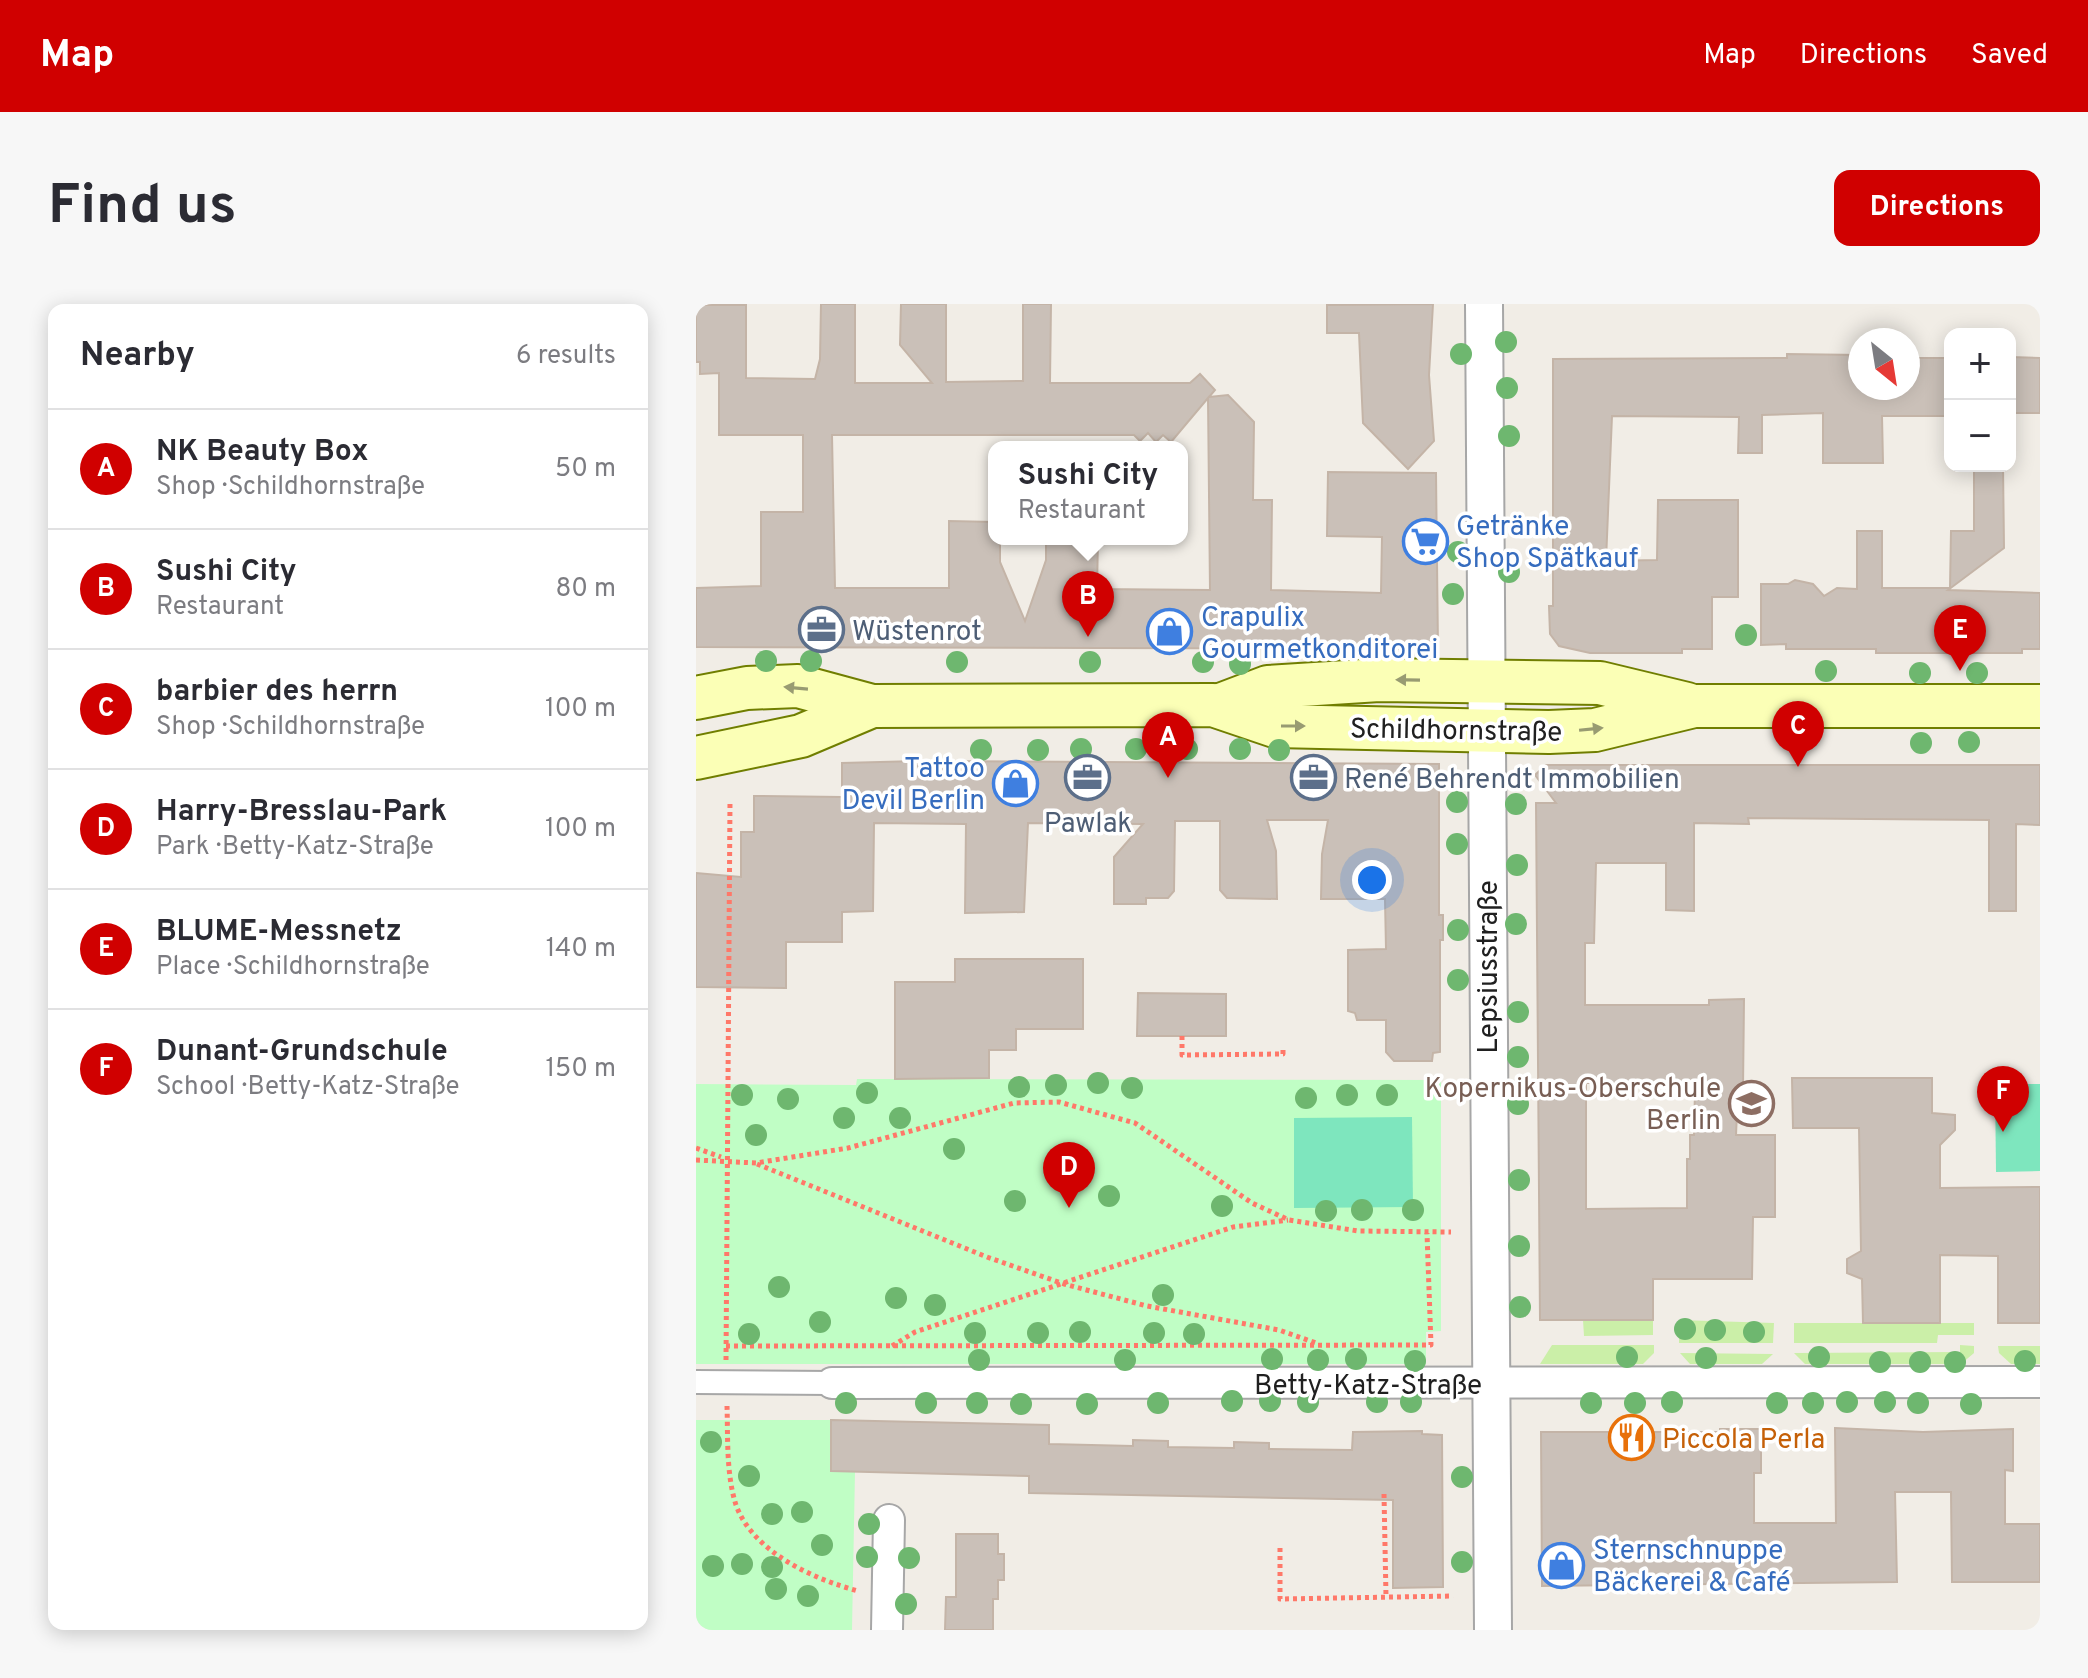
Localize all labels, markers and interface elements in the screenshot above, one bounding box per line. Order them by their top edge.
text: Map [40,32,114,81]
text: Map [1703,38,1756,74]
text: Directions [1800,38,1927,74]
text: Saved [1971,38,2048,74]
button: Directions [1834,170,2040,246]
text: Find us [48,173,237,243]
north arrow [1848,328,1920,400]
map controls [1944,328,2016,472]
button: + [1944,328,2016,400]
text: Nearby [80,335,195,378]
text: 6 results [516,340,616,373]
button: − [1944,400,2016,472]
text: NK Beauty Box [156,434,369,471]
popup [988,441,1188,545]
text: A [97,453,115,486]
text: 50 m [555,453,616,486]
text: Sushi City [1018,458,1158,495]
text: Shop · Schildhornstraße [156,471,425,504]
text: Restaurant [1018,495,1146,528]
place label: Getränke Shop Spätkauf [1456,510,1638,578]
supermarket icon: Getränke Shop Spätkauf [1401,517,1449,565]
text: Sushi City [156,554,297,591]
pin: B [1062,571,1114,637]
text: B [97,573,115,606]
text: 80 m [556,573,616,606]
text: Restaurant [156,591,284,624]
place label: Crapulix Gourmetkonditorei [1201,601,1438,669]
pin: E [1934,605,1986,671]
office icon: Wüstenrot [797,606,845,654]
shop icon: Crapulix Gourmetkonditorei [1146,608,1194,656]
place label: Wüstenrot [852,615,982,651]
text: barbier des herrn [156,674,398,711]
one-way arrow [1395,674,1420,686]
one-way arrow [783,681,808,694]
text: C [98,693,114,726]
text: 100 m [545,693,616,726]
pin: C [1772,701,1824,767]
text: Shop · Schildhornstraße [156,711,425,744]
pin: A [1142,712,1194,778]
street label: Schildhornstraße [1350,712,1562,752]
one-way arrow [1281,720,1306,732]
one-way arrow [1579,723,1604,736]
place label: Tattoo Devil Berlin [841,752,985,820]
office icon: Pawlak [1064,754,1112,802]
office icon: René Behrendt Immobilien [1289,754,1337,802]
shop icon: Tattoo Devil Berlin [992,759,1040,807]
place label: René Behrendt Immobilien [1344,763,1680,799]
text: Harry-Bresslau-Park [156,794,447,831]
place label: Pawlak [1044,807,1132,843]
text: D [97,813,115,846]
text: 100 m [545,813,616,846]
text: Park · Betty-Katz-Straße [156,831,434,864]
your location [1352,860,1392,900]
street label: Lepsiusstraße [1472,880,1508,1054]
text: BLUME-Messnetz [156,914,402,951]
text: E [98,933,114,966]
text: 140 m [546,933,616,966]
text: Place · Schildhornstraße [156,951,430,984]
text: Dunant-Grundschule [156,1034,448,1071]
text: F [99,1053,113,1086]
text: 150 m [545,1053,616,1086]
pin: F [1977,1066,2029,1132]
text: School · Betty-Katz-Straße [156,1071,460,1104]
place label: Kopernikus-Oberschule Berlin [1425,1072,1721,1140]
school or university icon: Kopernikus-Oberschule Berlin [1728,1079,1776,1127]
pin: D [1043,1142,1095,1208]
street label: Betty-Katz-Straße [1254,1369,1482,1405]
restaurant icon: Piccola Perla [1607,1414,1655,1462]
place label: Piccola Perla [1662,1423,1825,1459]
place label: Sternschnuppe Bäckerei & Café [1593,1534,1790,1602]
shop icon: Sternschnuppe Bäckerei & Café [1538,1541,1586,1589]

